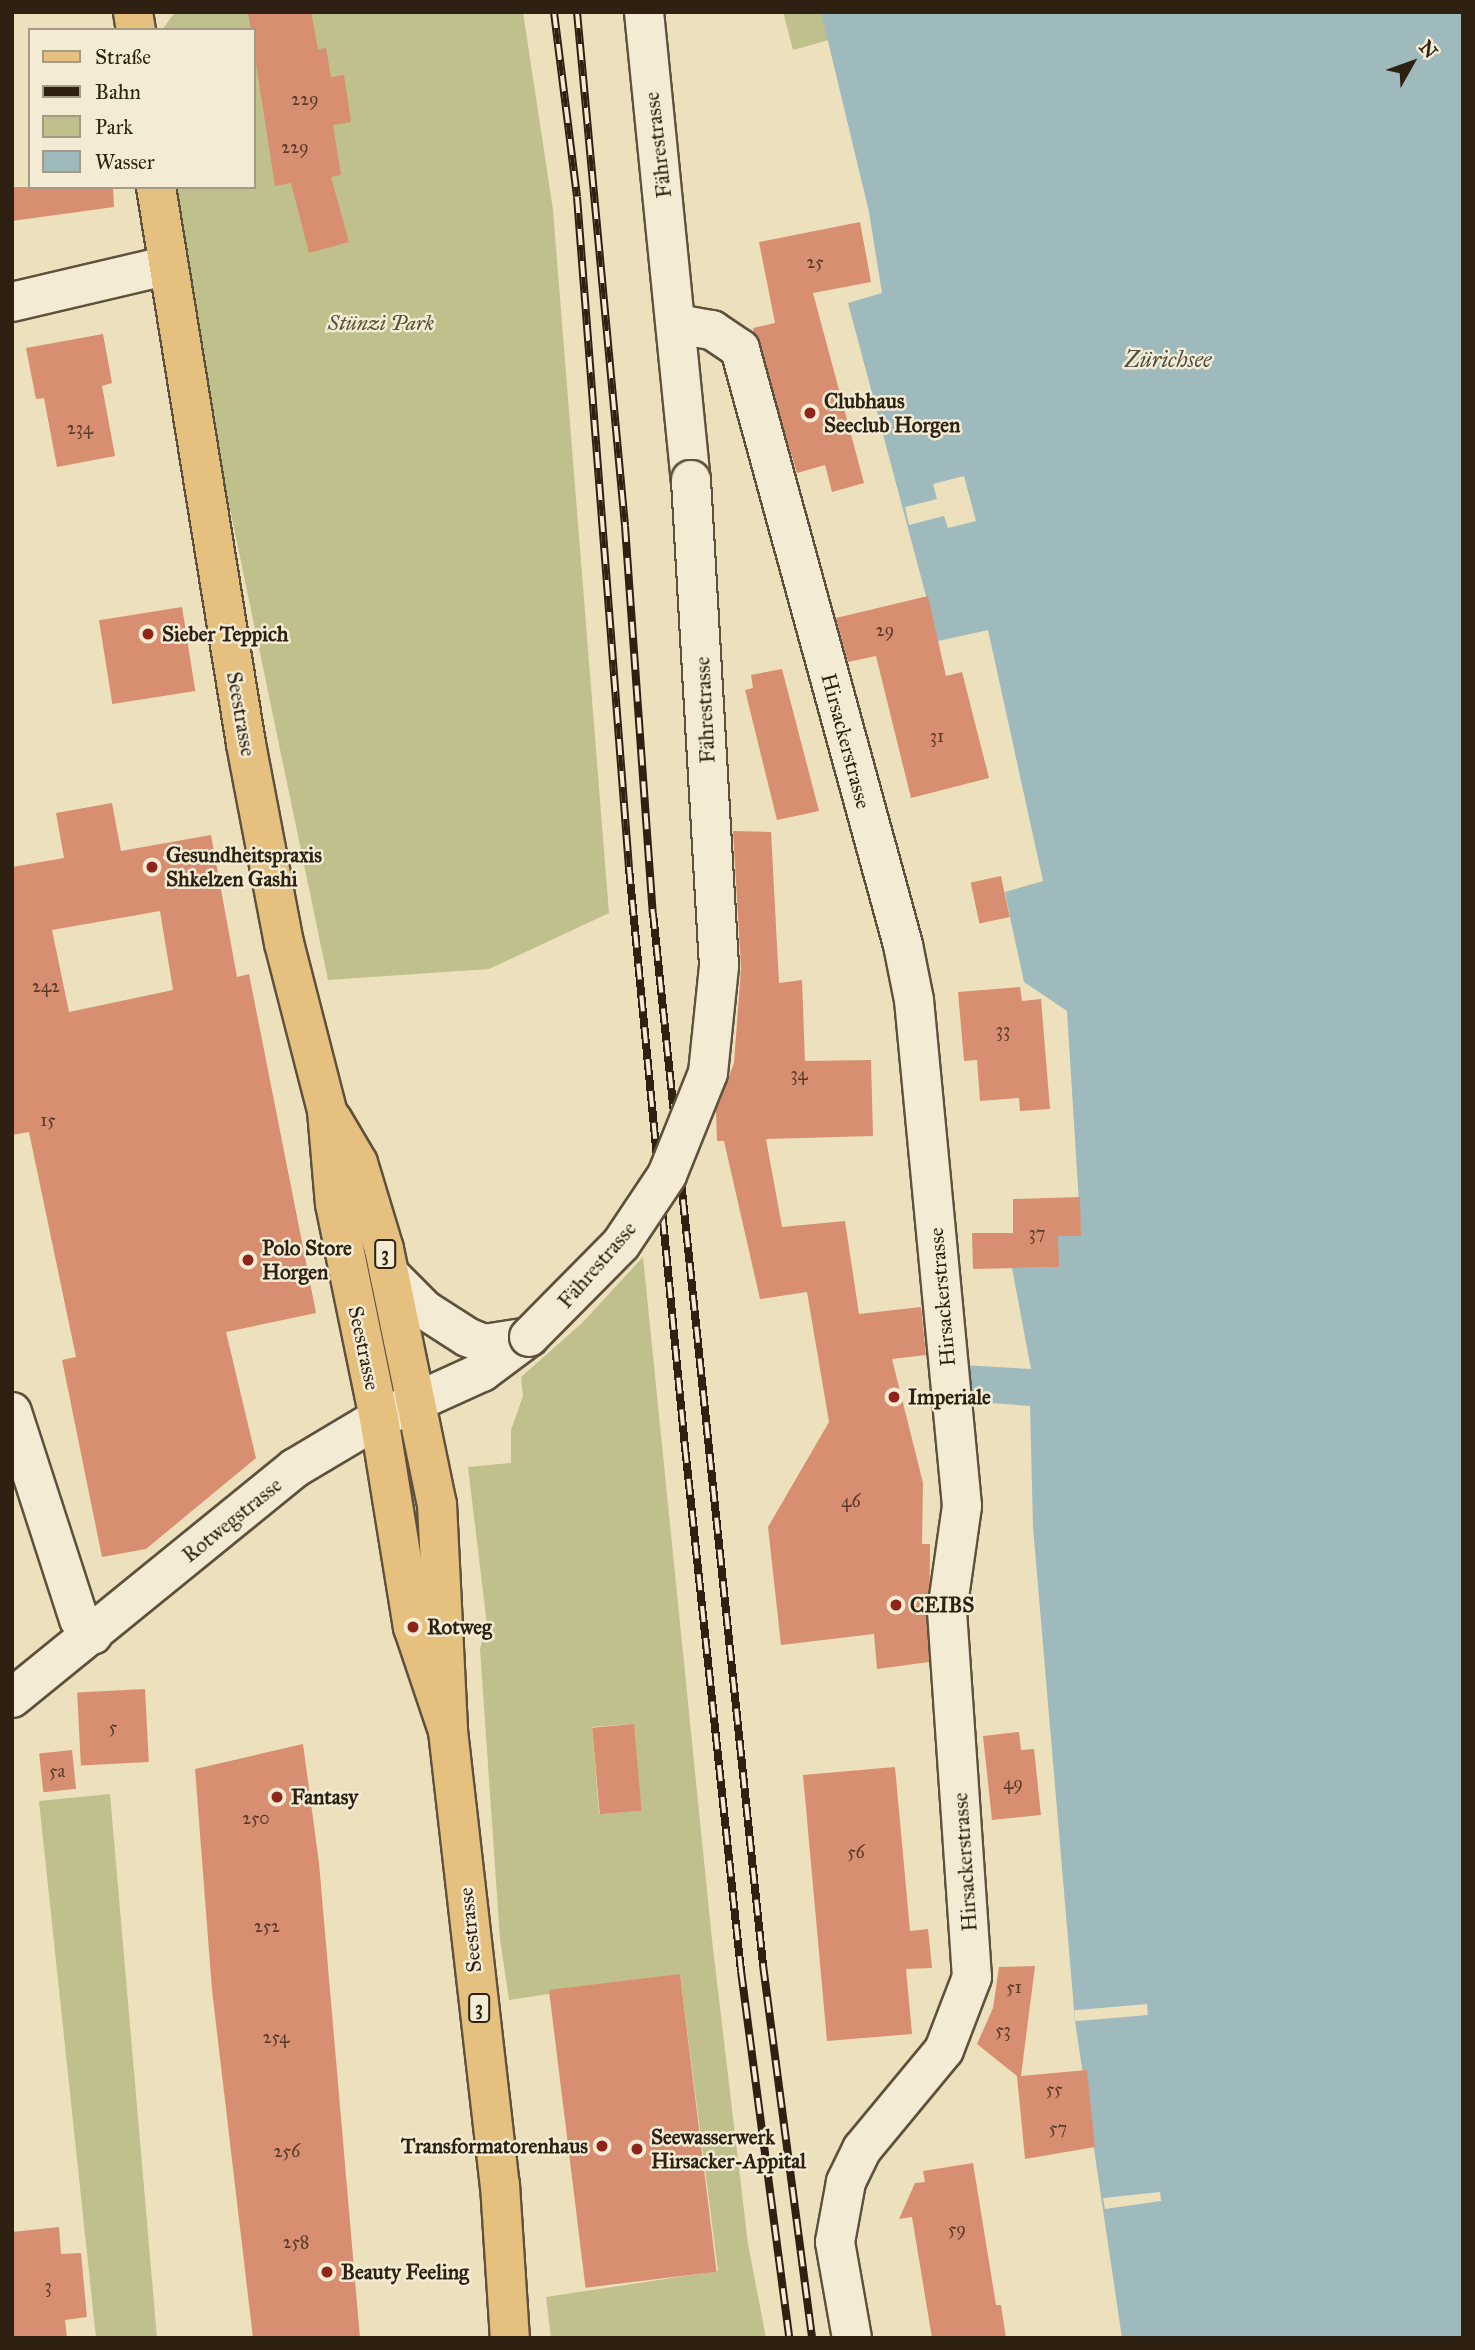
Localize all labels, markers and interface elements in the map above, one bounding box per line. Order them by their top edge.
legend [28,28,256,189]
north arrow [1377,28,1447,98]
text: N [1414,36,1442,63]
text: Straße [95,44,151,70]
text: Bahn [95,79,141,105]
house number: 229 [291,88,319,110]
street label: Fährestrasse [639,91,677,199]
text: Park [95,114,133,140]
house number: 229 [281,136,309,158]
text: Wasser [95,149,155,175]
house number: 25 [806,251,824,273]
park label: Stünzi Park [328,310,434,336]
water label: Zürichsee [1125,345,1211,373]
place label: Clubhaus Seeclub Horgen [824,388,960,438]
marker: Clubhaus Seeclub Horgen [802,405,818,421]
house number: 234 [67,417,93,439]
house number: 29 [876,619,894,641]
place label: Sieber Teppich [162,621,289,647]
marker: Sieber Teppich [140,626,156,642]
street label: Fährestrasse [690,656,720,764]
street label: Seestrasse [221,670,261,758]
street label: Hirsackerstrasse [816,670,876,812]
house number: 31 [930,725,944,747]
place label: Gesundheitspraxis Shkelzen Gashi [166,842,322,892]
marker: Gesundheitspraxis Shkelzen Gashi [144,859,160,875]
house number: 242 [32,975,60,997]
house number: 33 [996,1019,1010,1041]
house number: 34 [790,1063,808,1085]
house number: 15 [40,1109,56,1131]
street label: Fährestrasse [553,1216,641,1314]
house number: 37 [1029,1222,1045,1244]
street label: Hirsackerstrasse [923,1227,961,1367]
place label: Polo Store Horgen [262,1235,352,1285]
road number: 3 [373,1238,397,1270]
marker: Polo Store Horgen [240,1252,256,1268]
street label: Seestrasse [343,1304,385,1392]
place label: Imperiale [908,1384,991,1410]
marker: Imperiale [886,1389,902,1405]
street label: Rotwegstrasse [177,1472,287,1568]
house number: 46 [841,1490,861,1512]
place label: CEIBS [910,1592,974,1618]
marker: CEIBS [888,1597,904,1613]
place label: Rotweg [427,1614,492,1640]
marker: Rotweg [405,1619,421,1635]
house number: 5 [109,1716,117,1738]
house number: 5a [49,1760,65,1782]
house number: 49 [1003,1772,1023,1794]
place label: Fantasy [291,1784,358,1810]
marker: Fantasy [269,1789,285,1805]
street label: Hirsackerstrasse [948,1792,982,1932]
house number: 250 [242,1807,270,1829]
house number: 56 [847,1841,865,1863]
street label: Seestrasse [453,1886,487,1974]
house number: 252 [254,1915,280,1937]
house number: 51 [1006,1976,1022,1998]
road number: 3 [467,1992,491,2024]
house number: 53 [995,2019,1011,2041]
house number: 254 [263,2026,289,2048]
house number: 55 [1046,2078,1062,2100]
house number: 57 [1049,2117,1067,2139]
place label: Seewasserwerk Hirsacker-Appital [651,2124,806,2174]
place label: Transformatorenhaus [401,2133,588,2159]
marker: Transformatorenhaus [594,2138,610,2154]
house number: 256 [274,2140,300,2162]
marker: Seewasserwerk Hirsacker-Appital [629,2141,645,2157]
house number: 59 [948,2218,966,2240]
house number: 258 [283,2231,309,2253]
place label: Beauty Feeling [341,2259,469,2285]
marker: Beauty Feeling [319,2264,335,2280]
house number: 3 [44,2275,52,2297]

